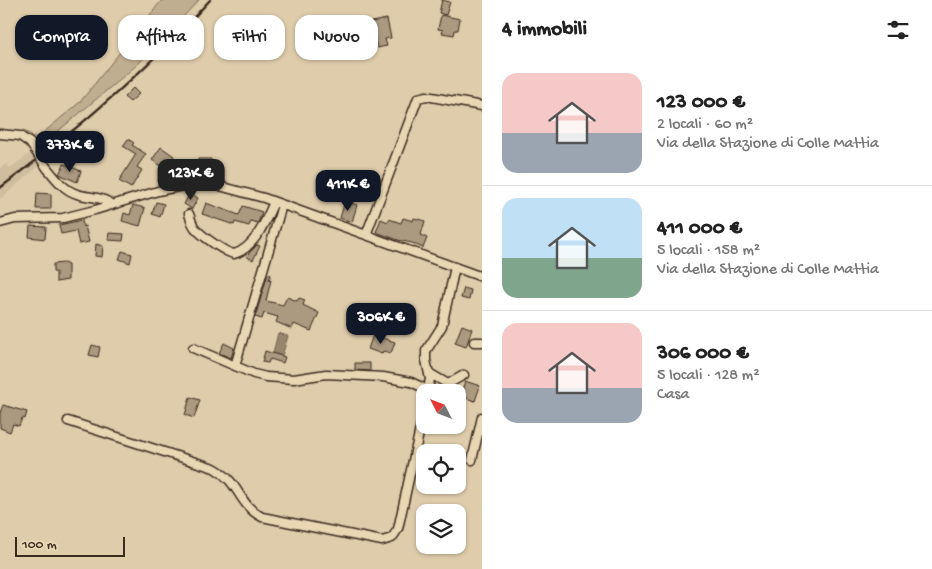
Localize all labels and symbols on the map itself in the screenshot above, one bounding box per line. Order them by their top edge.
pin: 373K € [29,130,111,173]
pin: 123K € [150,158,232,201]
pin: 411K € [307,170,389,212]
pin: 306K € [340,302,422,345]
north arrow [416,384,466,434]
scale bar [15,534,125,557]

